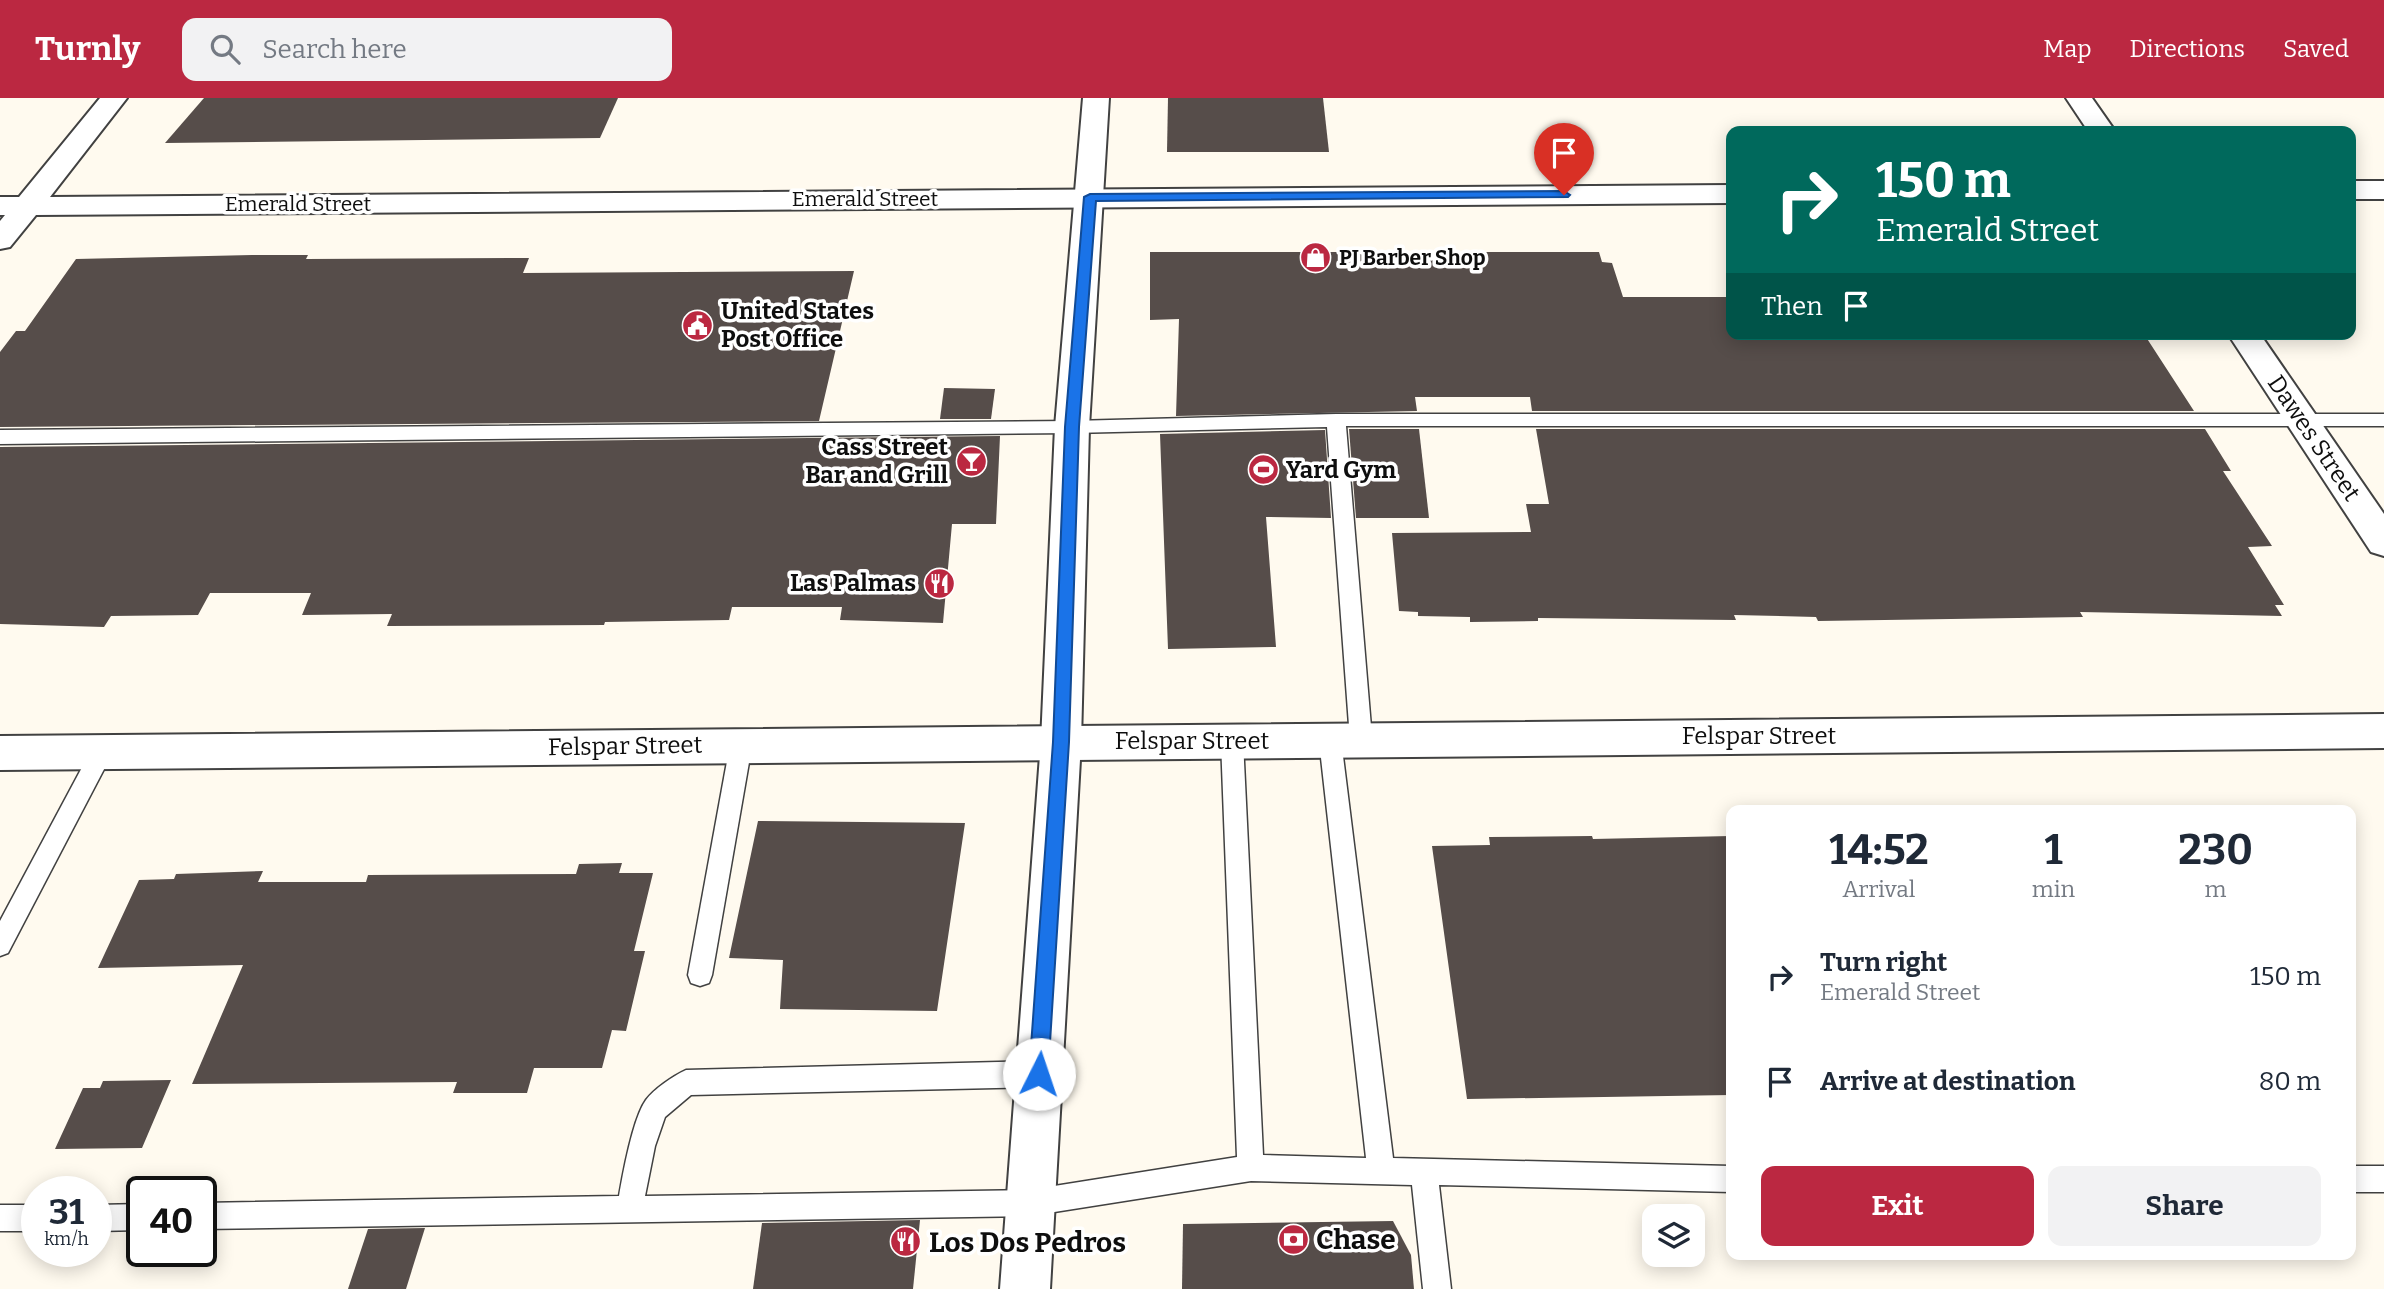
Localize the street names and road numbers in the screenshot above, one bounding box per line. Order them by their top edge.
street label: Emerald Street [792,186,939,212]
street label: Emerald Street [225,191,372,217]
street label: Dawes Street [2262,370,2366,506]
street label: Felspar Street [1682,722,1837,750]
street label: Felspar Street [1115,727,1270,755]
street label: Felspar Street [548,731,703,761]

